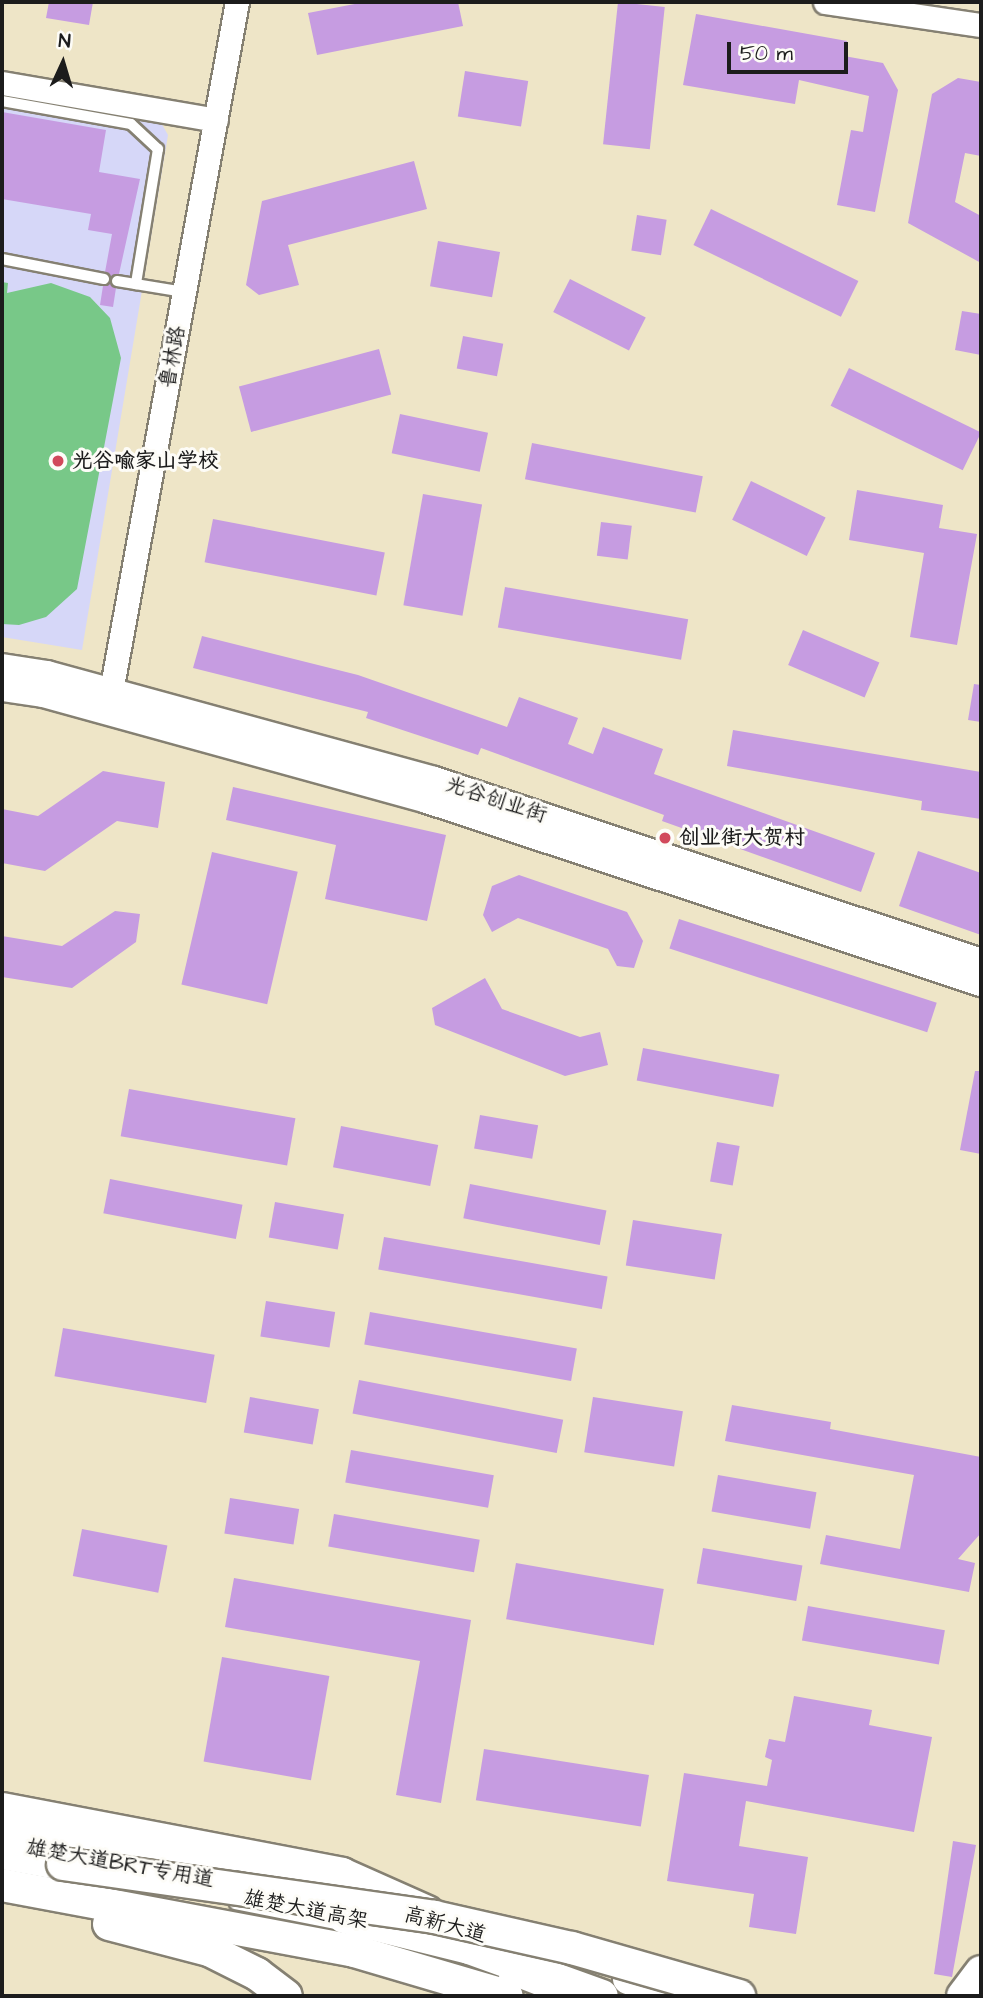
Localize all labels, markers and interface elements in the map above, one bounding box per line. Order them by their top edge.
north arrow [28,28,98,98]
text: N [58,28,71,55]
scale bar [731,28,852,72]
text: 50 m [740,39,793,68]
street label: 鲁林路 [155,324,191,390]
place label: 光谷喻家山学校 [72,448,219,474]
marker: 光谷喻家山学校 [50,453,66,469]
street label: 光谷创业街 [442,772,550,828]
place label: 创业街大贺村 [679,825,805,851]
marker: 创业街大贺村 [657,830,673,846]
street label: 雄楚大道BRT专用道 [24,1835,216,1893]
street label: 雄楚大道高架 [242,1886,370,1934]
street label: 高新大道 [401,1902,489,1948]

